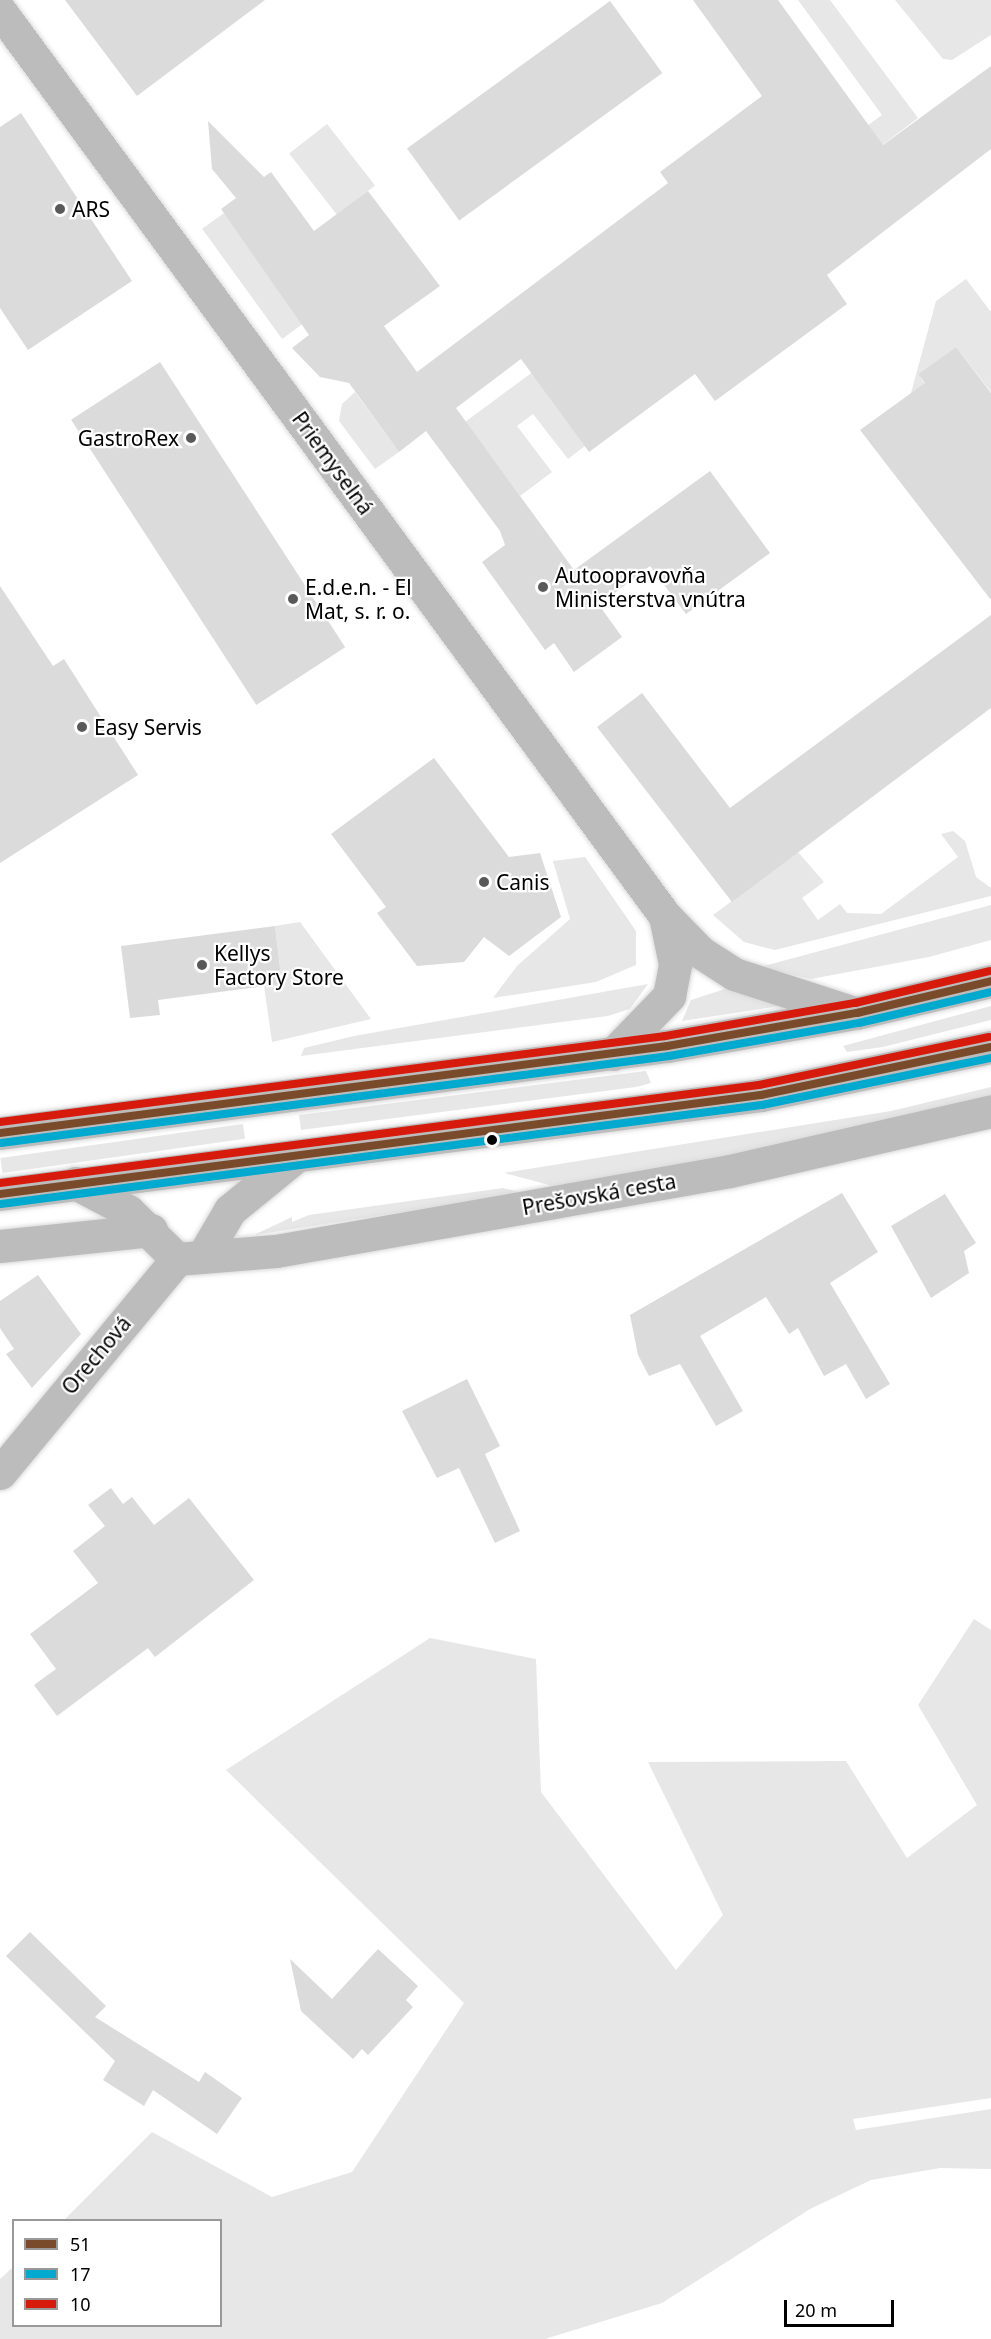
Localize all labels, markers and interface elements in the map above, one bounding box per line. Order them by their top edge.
place label: ARS [72,196,110,222]
marker: ARS [53,202,67,216]
street label: Priemyselná [287,407,379,519]
place label: GastroRex [78,425,179,451]
marker: GastroRex [184,431,198,445]
place label: Autoopravovňa Ministerstva vnútra [555,562,746,612]
place label: E.d.e.n. - El Mat, s. r. o. [305,574,412,624]
marker: Autoopravovňa Ministerstva vnútra [536,580,550,594]
marker: E.d.e.n. - El Mat, s. r. o. [286,592,300,606]
place label: Easy Servis [94,714,202,740]
marker: Easy Servis [75,720,89,734]
place label: Canis [496,869,550,895]
marker: Canis [477,875,491,889]
place label: Kellys Factory Store [214,940,344,990]
marker: Kellys Factory Store [195,958,209,972]
unlabelled marker [486,1134,498,1146]
street label: Prešovská cesta [520,1168,678,1220]
street label: Orechová [56,1311,136,1399]
legend [12,2219,222,2327]
text: 51 [70,2232,91,2256]
text: 17 [70,2262,91,2286]
scale bar [787,2288,896,2326]
text: 10 [70,2292,91,2316]
text: 20 m [795,2298,837,2322]

